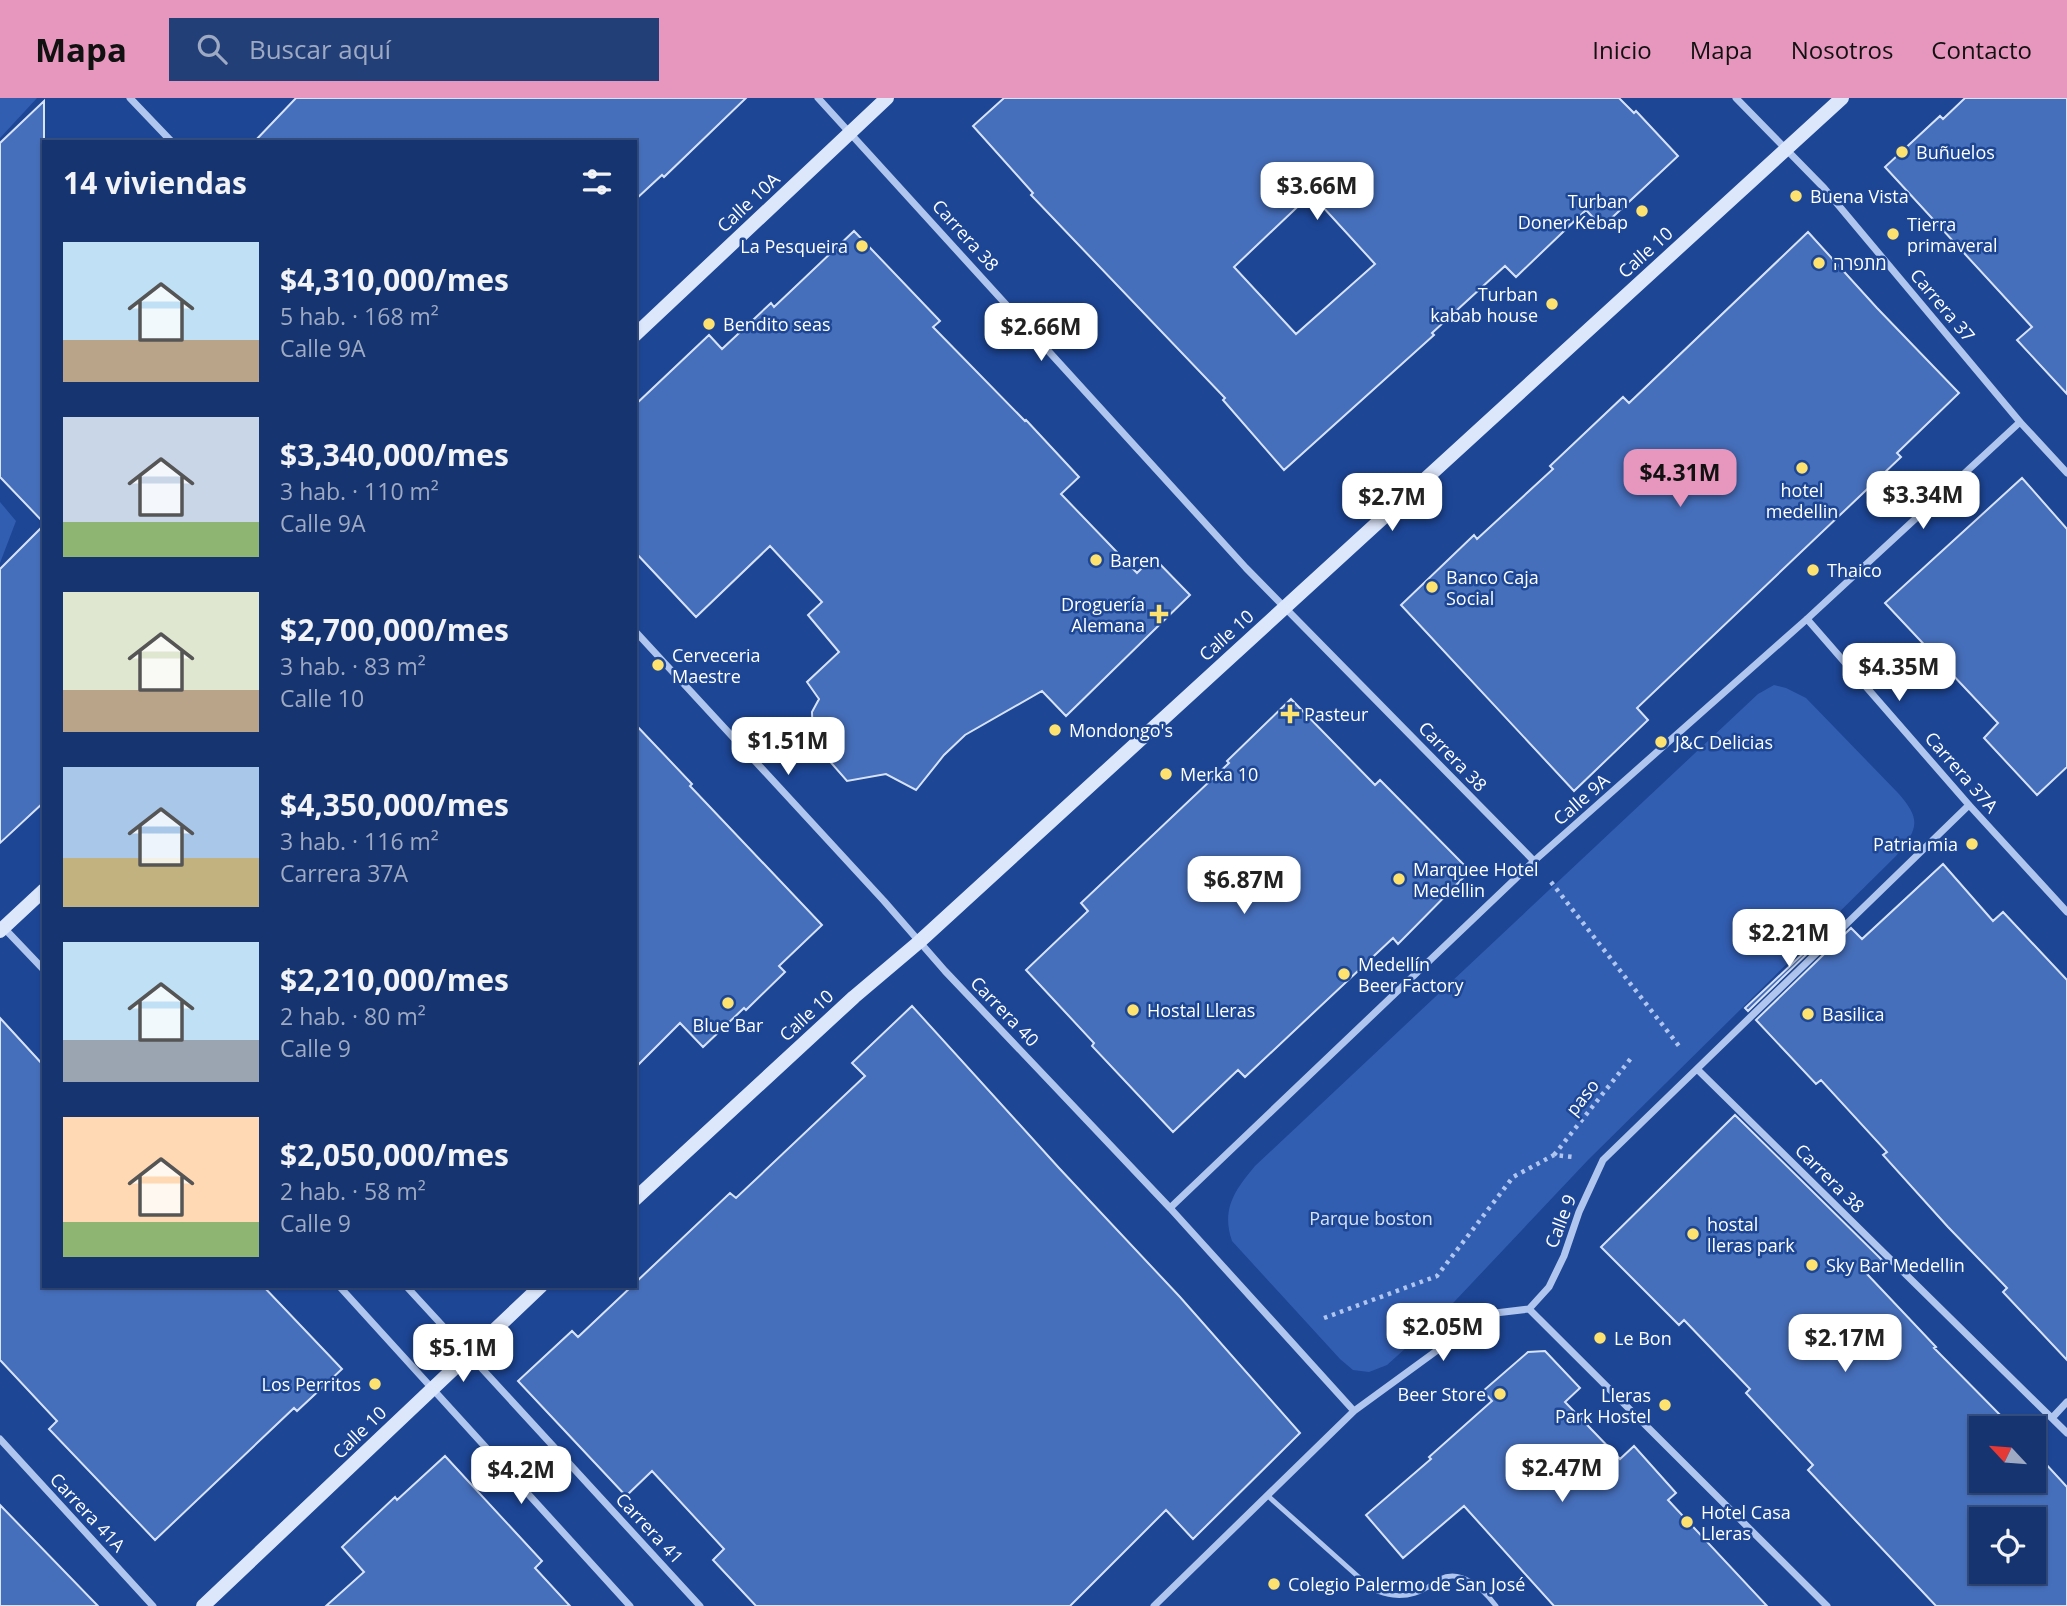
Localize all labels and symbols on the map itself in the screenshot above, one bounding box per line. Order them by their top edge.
place label: Buñuelos [1916,140,1995,164]
marker: Buñuelos [1894,144,1910,160]
pin: $3.66M [1260,162,1374,222]
street label: Calle 10A [712,166,785,237]
place label: Buena Vista [1810,184,1909,208]
marker: Buena Vista [1788,188,1804,204]
place label: Turban Doner Kebap [1518,189,1628,234]
street label: Carrera 38 [927,194,1005,276]
marker: Turban Doner Kebap [1634,203,1650,219]
place label: Tierra primaveral [1907,212,1998,257]
street label: Calle 10 [1613,221,1677,283]
marker: Tierra primaveral [1885,226,1901,242]
place label: La Pesqueira [740,234,848,258]
marker: La Pesqueira [854,238,870,254]
place label: מתפרה [1833,251,1887,275]
marker: מתפרה [1811,255,1827,271]
street label: Carrera 37 [1905,263,1981,347]
place label: Turban kabab house [1430,282,1538,327]
marker: Turban kabab house [1544,296,1560,312]
pin: $2.66M [984,303,1098,363]
place label: Bendito seas [723,312,831,336]
marker: Bendito seas [701,316,717,332]
pin: $4.31M [1623,450,1737,509]
marker: hotel medellin [1794,460,1810,476]
pin: $3.34M [1866,472,1980,531]
pin: $2.7M [1343,474,1441,533]
place label: hotel medellin [1766,478,1838,523]
place label: Baren [1110,548,1160,572]
marker: Baren [1088,552,1104,568]
place label: Thaico [1827,558,1882,582]
marker: Thaico [1805,562,1821,578]
place label: Banco Caja Social [1446,565,1539,610]
marker: Banco Caja Social [1424,579,1440,595]
place label: Droguería Alemana [1061,592,1145,637]
street label: Calle 10 [1194,604,1258,666]
marker: Droguería Alemana [1151,606,1167,622]
place label: Cerveceria Maestre [672,643,761,688]
pin: $4.35M [1842,644,1956,703]
marker: Cerveceria Maestre [650,657,666,673]
place label: Pasteur [1304,702,1369,726]
marker: Pasteur [1282,706,1298,722]
street label: Carrera 38 [1414,716,1492,796]
pin: $1.51M [731,718,845,777]
place label: Mondongo's [1069,718,1173,742]
marker: Mondongo's [1047,722,1063,738]
street label: Carrera 37A [1920,726,2004,818]
place label: J&C Delicias [1673,730,1773,754]
marker: J&C Delicias [1653,734,1669,750]
place label: Merka 10 [1180,762,1258,786]
marker: Merka 10 [1158,766,1174,782]
street label: Calle 9A [1548,768,1615,830]
place label: Patria mia [1873,832,1958,856]
marker: Patria mia [1964,836,1980,852]
pin: $6.87M [1187,856,1301,916]
place label: Marquee Hotel Medellin [1413,857,1539,902]
marker: Marquee Hotel Medellin [1391,871,1407,887]
pin: $2.21M [1732,910,1846,969]
place label: Medellín Beer Factory [1358,952,1464,997]
marker: Medellín Beer Factory [1336,966,1352,982]
street label: Carrera 40 [966,971,1044,1051]
street label: Calle 10 [774,984,838,1046]
marker: Blue Bar [720,995,736,1011]
place label: Hostal Lleras [1147,998,1255,1022]
marker: Hostal Lleras [1125,1002,1141,1018]
place label: Basilica [1822,1002,1884,1026]
marker: Basilica [1800,1006,1816,1022]
place label: Blue Bar [693,1013,764,1037]
street label: paso [1560,1074,1604,1120]
street label: Carrera 38 [1790,1138,1870,1218]
street label: Calle 9 [1539,1191,1581,1251]
park label: Parque boston [1309,1206,1433,1230]
place label: hostal lleras park [1707,1212,1795,1257]
marker: hostal lleras park [1685,1226,1701,1242]
place label: Sky Bar Medellin [1826,1253,1965,1277]
marker: Sky Bar Medellin [1804,1257,1820,1273]
pin: $2.05M [1386,1304,1500,1363]
pin: $2.17M [1788,1314,1902,1374]
pin: $5.1M [414,1324,512,1384]
place label: Le Bon [1614,1326,1672,1350]
marker: Le Bon [1592,1330,1608,1346]
place label: Los Perritos [262,1372,361,1396]
marker: Los Perritos [367,1376,383,1392]
place label: Beer Store [1398,1382,1486,1406]
place label: Lleras Park Hostel [1555,1383,1651,1428]
marker: Beer Store [1492,1386,1508,1402]
marker: Lleras Park Hostel [1657,1397,1673,1413]
street label: Calle 10 [327,1401,391,1463]
north arrow [1969,1416,2046,1493]
pin: $2.47M [1505,1444,1619,1504]
pin: $4.2M [472,1446,570,1506]
street label: Carrera 41A [45,1467,131,1557]
street label: Carrera 41 [611,1487,689,1569]
place label: Hotel Casa Lleras [1701,1500,1791,1545]
marker: Hotel Casa Lleras [1679,1514,1695,1530]
place label: Colegio Palermo de San José [1288,1572,1525,1596]
marker: Colegio Palermo de San José [1266,1576,1282,1592]

